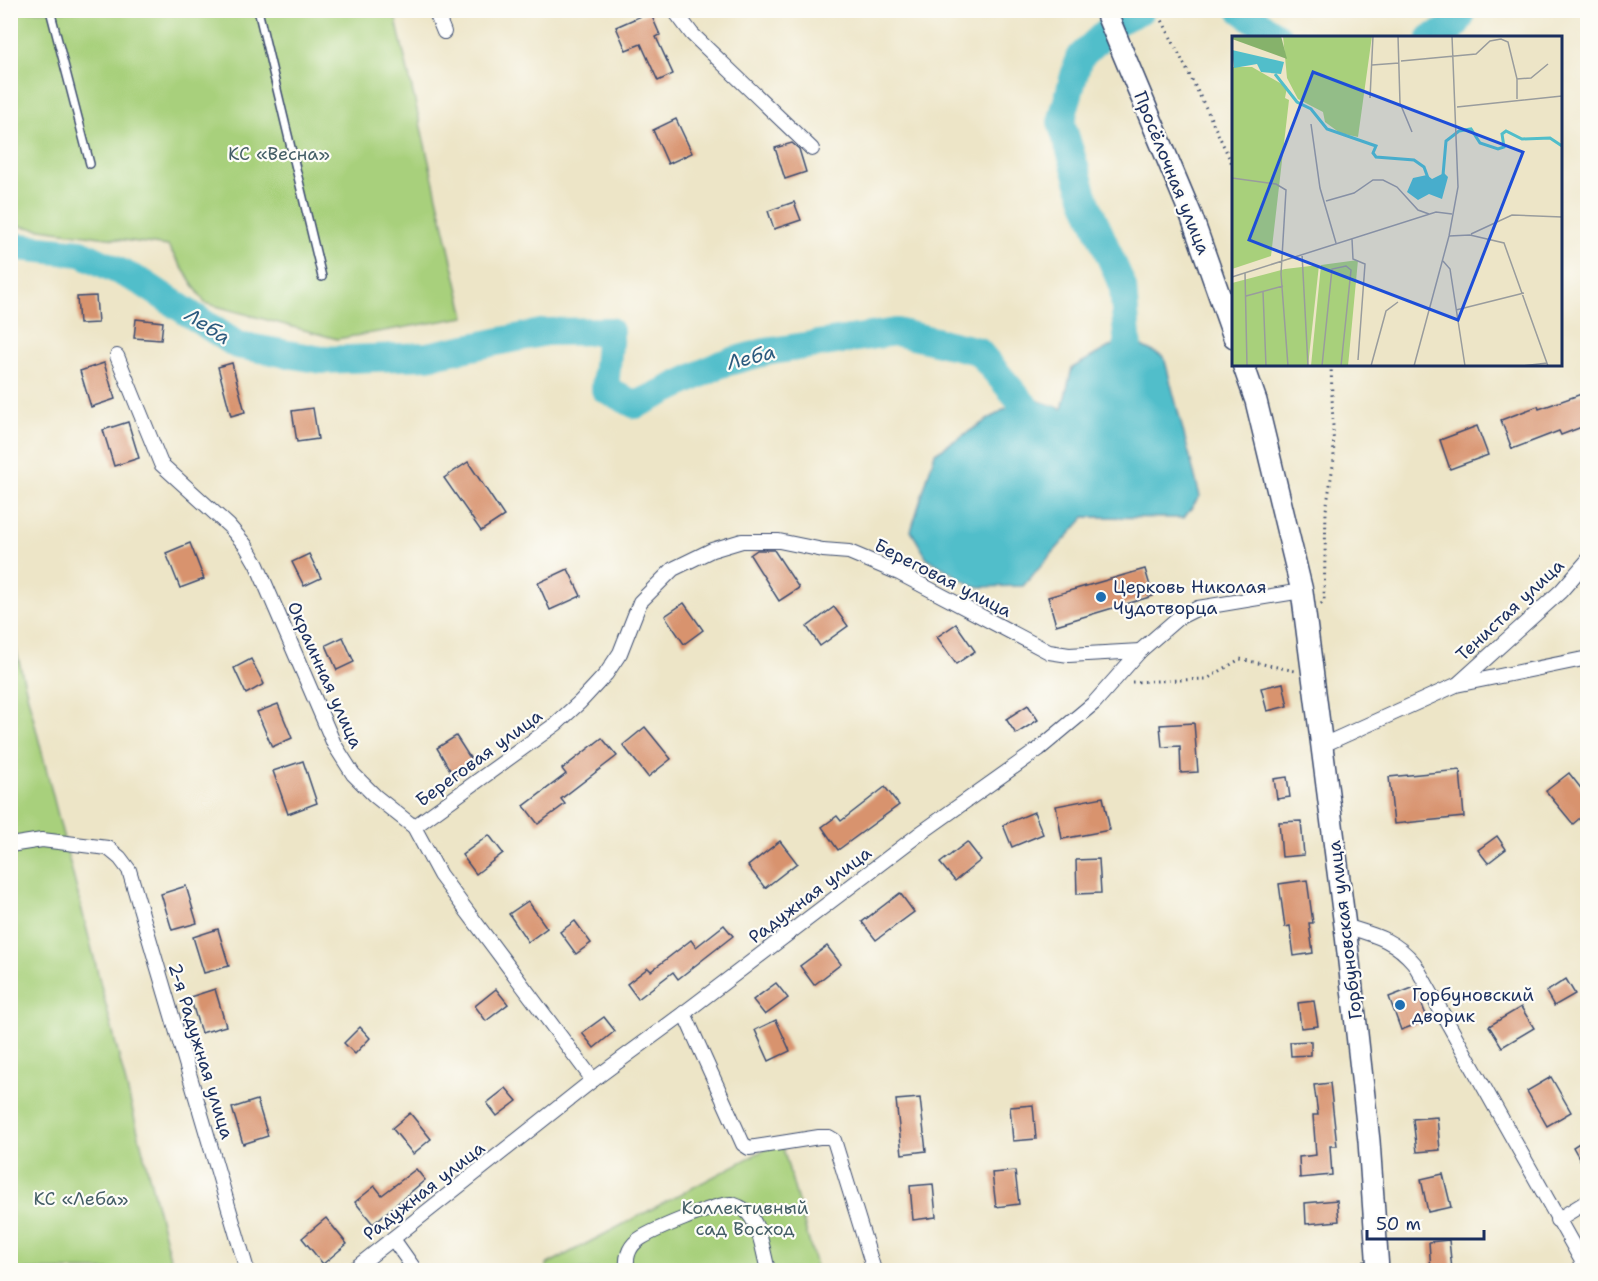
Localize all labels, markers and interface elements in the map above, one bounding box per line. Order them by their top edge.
inset map [1232,36,1562,366]
street label: Просёлочная улица [1128,88,1216,258]
park label: КС «Весна» [228,142,330,166]
water label: Леба [180,301,236,350]
water label: Леба [723,338,778,376]
street label: Береговая улица [870,533,1016,623]
street label: Тенистая улица [1451,554,1569,666]
place label: Церковь Николая Чудотворца [1113,575,1267,620]
marker: Церковь Николая Чудотворца [1094,590,1108,604]
street label: Окраинная улица [282,598,368,752]
street label: Береговая улица [411,704,547,812]
street label: Горбуновская улица [1322,839,1368,1021]
street label: Радужная улица [744,841,876,949]
street label: 2-я Радужная улица [163,960,239,1142]
place label: Горбуновский дворик [1412,983,1534,1028]
marker: Горбуновский дворик [1393,998,1407,1012]
street label: Радужная улица [358,1136,490,1246]
park label: КС «Леба» [34,1187,128,1211]
park label: Коллективный сад Восход [681,1196,809,1241]
scale bar [1367,1203,1484,1241]
text: 50 m [1376,1212,1421,1236]

